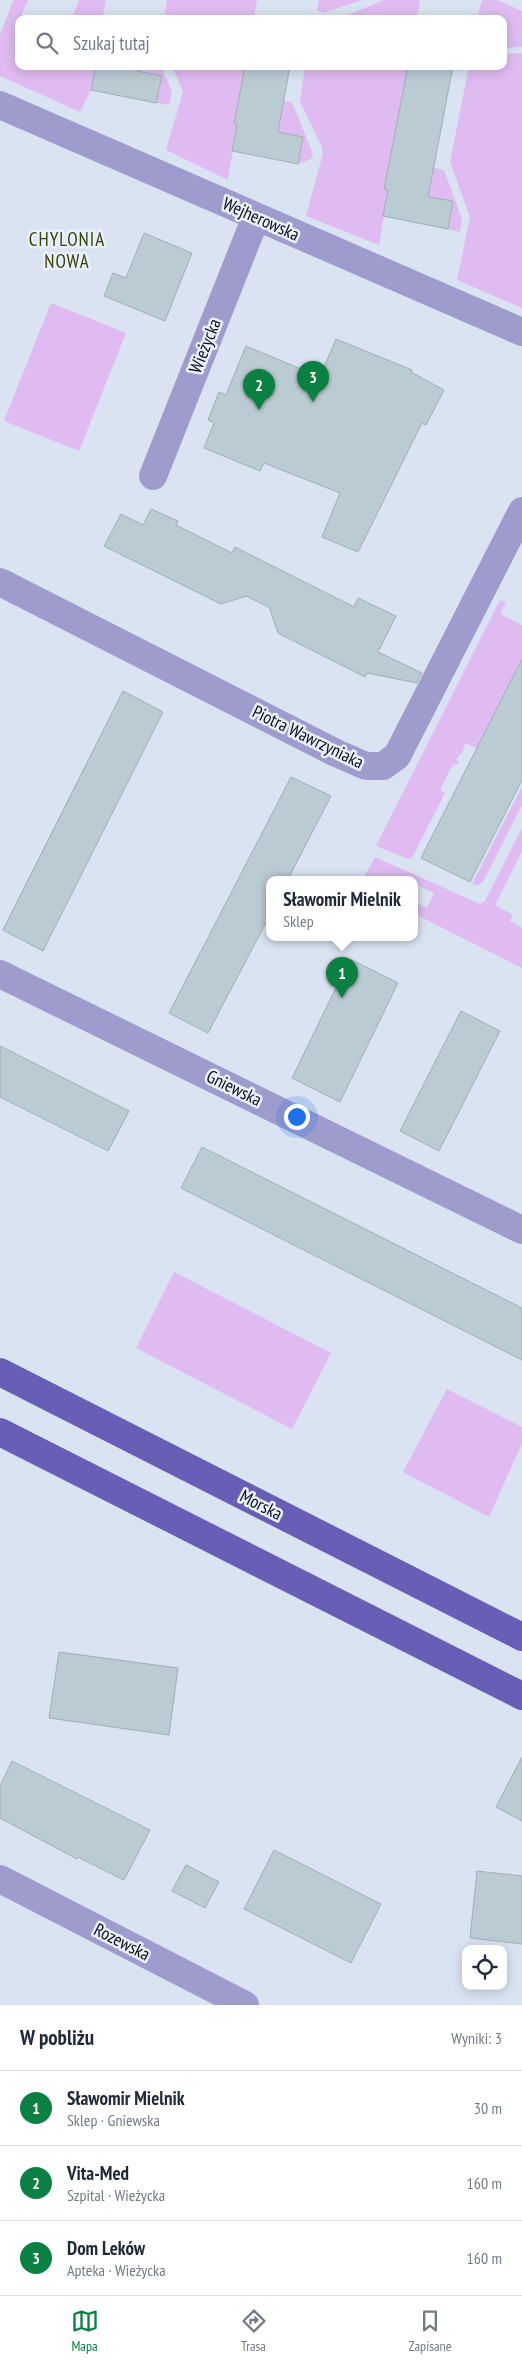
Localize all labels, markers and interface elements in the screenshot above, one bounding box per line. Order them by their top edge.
search box [15,15,507,70]
icon: search [33,29,61,57]
text: Szukaj tutaj [73,31,150,55]
street label: Wejherowska [219,191,303,246]
district label: CHYLONIA NOWA [29,227,105,273]
street label: Wieżycka [183,315,226,377]
pin: 3 [297,361,329,402]
pin: 2 [243,369,275,410]
street label: Piotra Wawrzyniaka [249,700,368,773]
popup [266,876,418,941]
text: Sławomir Mielnik [283,887,401,911]
text: Sklep [283,911,314,931]
pin: 1 [326,957,358,998]
street label: Gniewska [203,1064,266,1111]
your location [284,1104,310,1130]
street label: Morska [236,1484,286,1525]
street label: Rozewska [90,1918,154,1965]
map controls [462,1945,507,1990]
button: locate [462,1945,507,1990]
text: W pobliżu [20,2024,94,2051]
text: Wyniki: 3 [451,2028,502,2048]
text: Sławomir Mielnik [67,2086,185,2110]
text: 1 [32,2098,40,2118]
text: 30 m [474,2098,502,2118]
text: Sklep · Gniewska [67,2110,160,2130]
text: Vita-Med [67,2161,129,2185]
text: 2 [32,2173,40,2193]
text: 160 m [467,2173,502,2193]
text: Szpital · Wieżycka [67,2185,165,2205]
text: Dom Leków [67,2236,145,2260]
text: 3 [32,2248,40,2268]
text: 160 m [467,2248,502,2268]
text: Apteka · Wieżycka [67,2260,166,2280]
tab: Mapa [71,2307,99,2355]
tab: Trasa [240,2307,268,2355]
tab: Zapisane [409,2307,451,2355]

